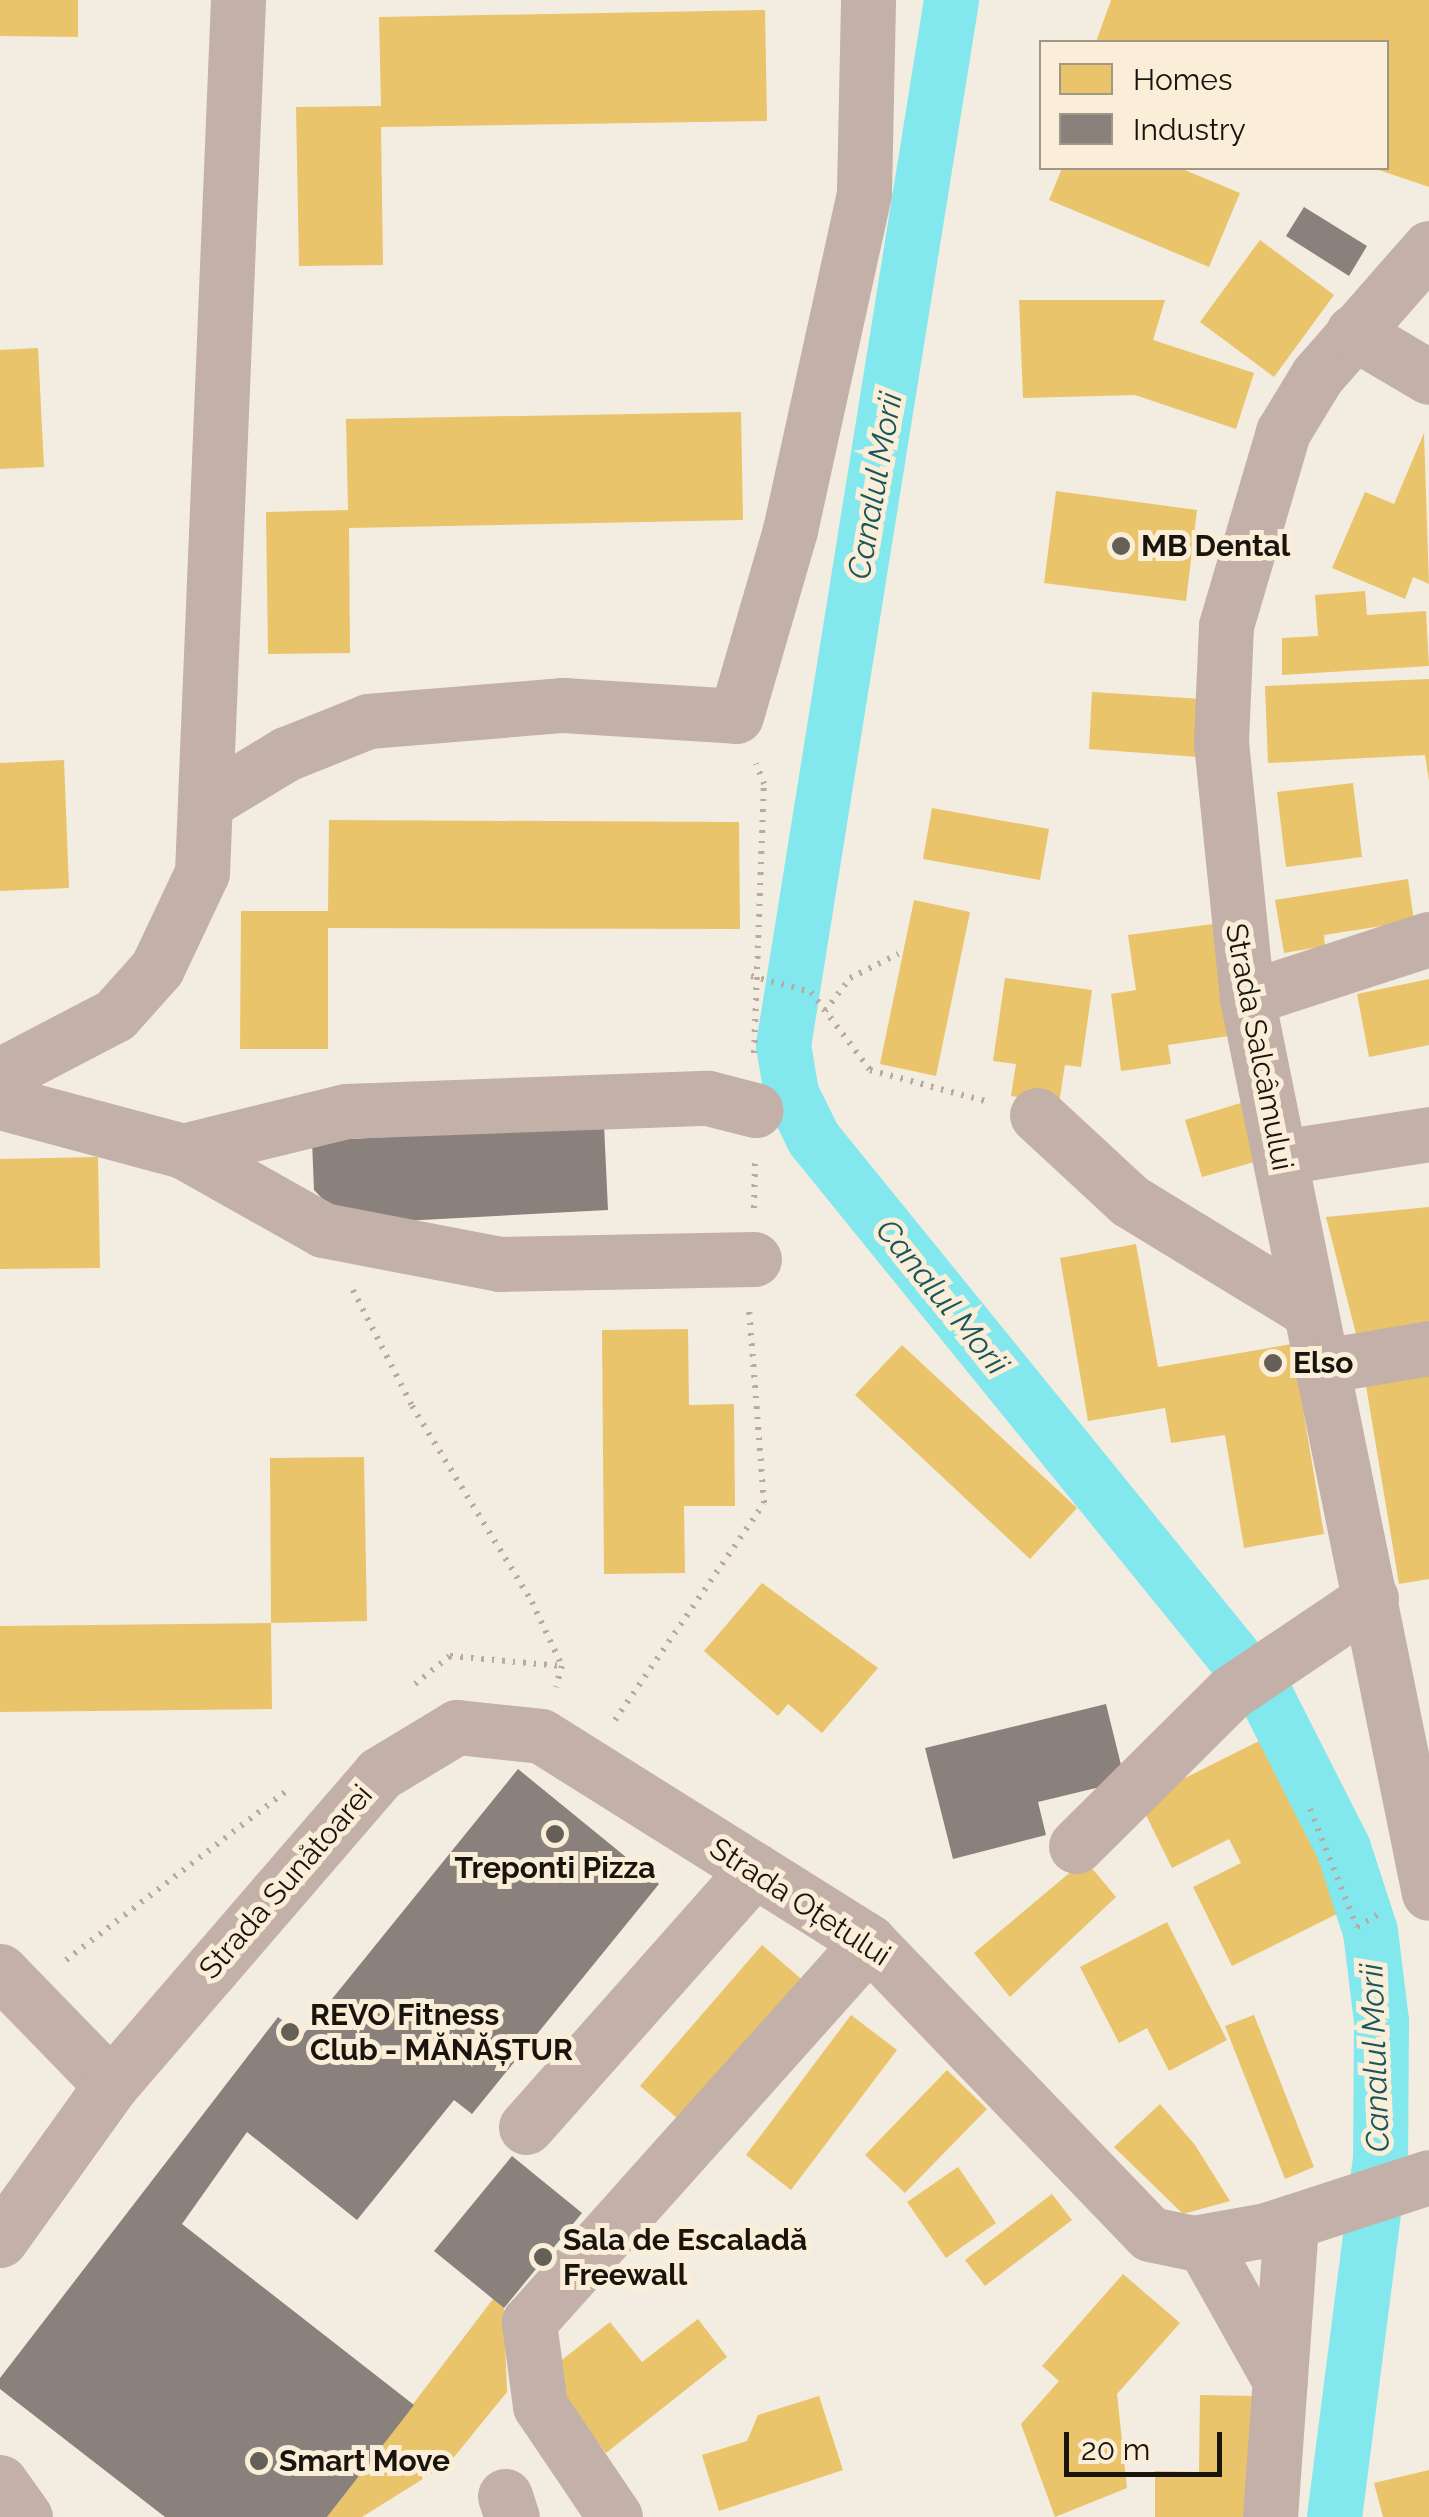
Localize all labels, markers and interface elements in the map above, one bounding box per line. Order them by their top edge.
legend [1039,40,1389,170]
text: Homes [1133,62,1232,97]
text: Industry [1133,112,1246,147]
water label: Canalul Morii [840,389,910,583]
place label: MB Dental [1141,528,1290,564]
marker: MB Dental [1110,535,1132,557]
street label: Strada Salcâmului [1217,920,1301,1174]
water label: Canalul Morii [867,1211,1017,1383]
place label: Elso [1293,1345,1354,1381]
marker: Elso [1262,1352,1284,1374]
street label: Strada Sunătoarei [192,1778,380,1986]
marker: Treponti Pizza [544,1823,566,1845]
street label: Strada Oțetului [703,1830,897,1974]
place label: Treponti Pizza [454,1850,656,1886]
water label: Canalul Morii [1353,1963,1397,2153]
place label: REVO Fitness Club - MĂNĂȘTUR [310,1997,573,2068]
marker: REVO Fitness Club - MĂNĂȘTUR [279,2021,301,2043]
place label: Sala de Escaladă Freewall [563,2222,807,2292]
marker: Sala de Escaladă Freewall [532,2246,554,2268]
scale bar [1069,2412,1226,2474]
text: 20 m [1081,2432,1150,2467]
place label: Smart Move [279,2443,450,2479]
marker: Smart Move [248,2450,270,2472]

